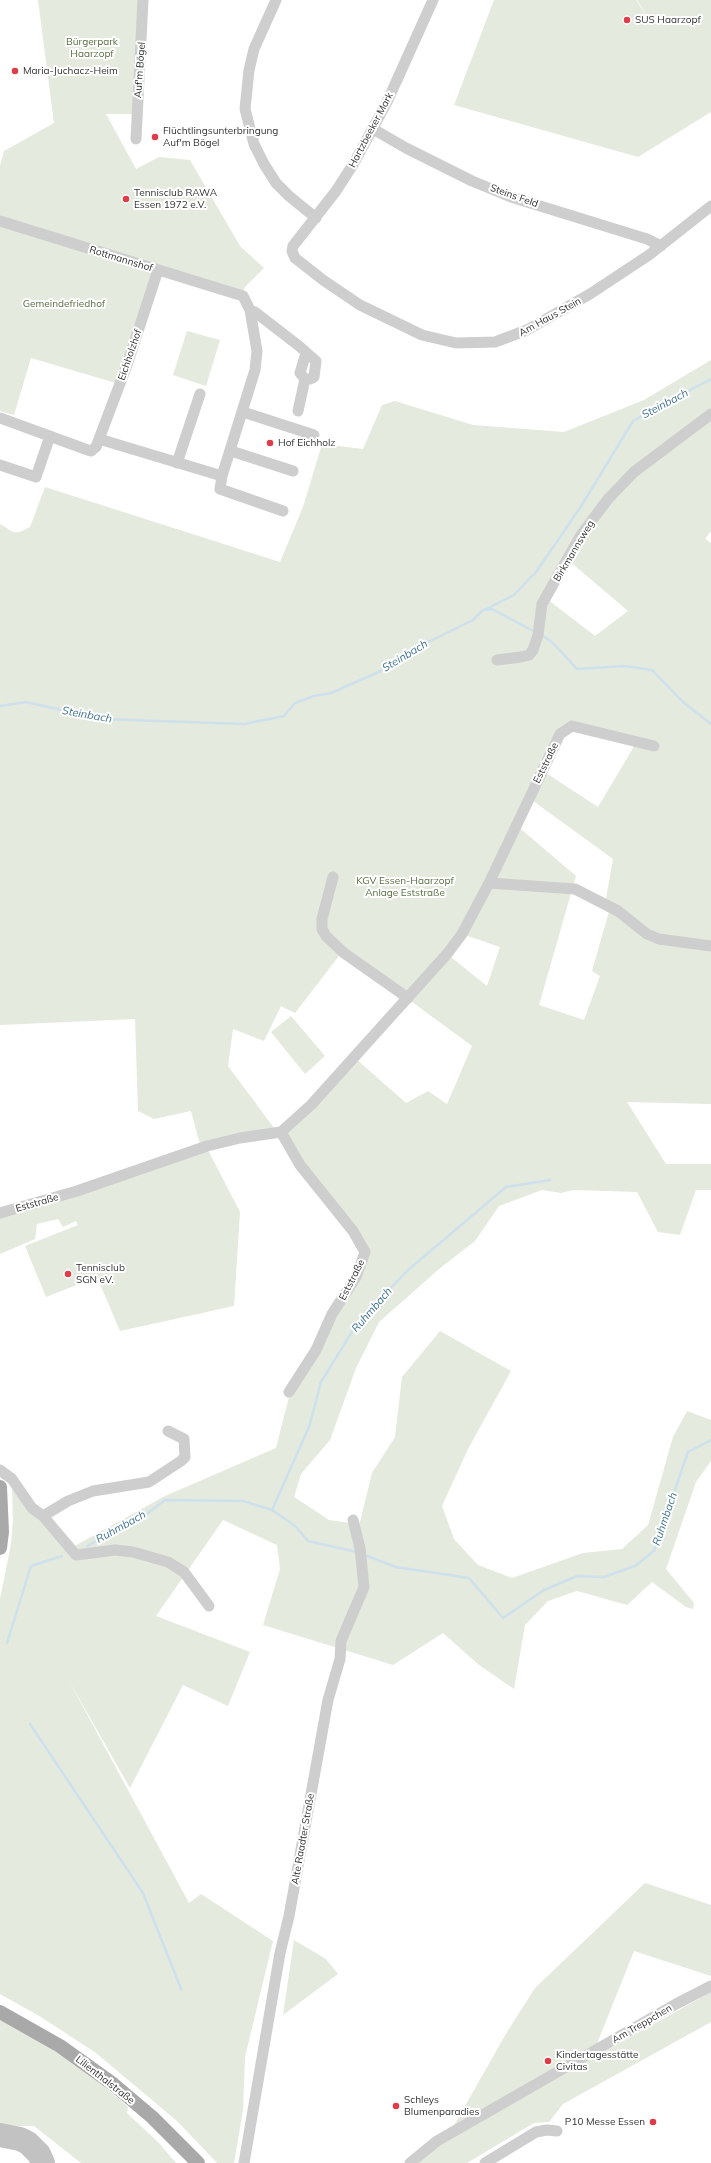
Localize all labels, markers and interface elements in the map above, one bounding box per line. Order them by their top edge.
place label: SUS Haarzopf [635,14,701,26]
marker: SUS Haarzopf [622,15,632,25]
park label: Bürgerpark Haarzopf [66,36,118,60]
street label: Auf'm Bögel [132,41,148,99]
place label: Maria-Juchacz-Heim [23,65,118,77]
marker: Maria-Juchacz-Heim [10,66,20,76]
street label: Hartzbeeker Mark [346,90,396,170]
place label: Flüchtlingsunterbringung Auf'm Bögel [163,125,278,148]
marker: Flüchtlingsunterbringung Auf'm Bögel [150,132,160,142]
street label: Steins Feld [488,182,540,210]
place label: Tennisclub RAWA Essen 1972 e.V. [134,187,217,210]
marker: Tennisclub RAWA Essen 1972 e.V. [121,194,131,204]
street label: Rottmannshof [88,244,154,274]
street label: Am Haus Stein [517,295,583,339]
park label: Gemeindefriedhof [23,298,105,310]
street label: Eichholzhof [116,328,144,382]
water label: Steinbach [639,386,691,422]
place label: Hof Eichholz [278,437,336,449]
marker: Hof Eichholz [265,438,275,448]
street label: Birkmannsweg [551,518,597,584]
water label: Steinbach [380,637,430,675]
water label: Steinbach [61,704,113,726]
street label: Eststraße [531,741,561,785]
park label: KGV Essen-Haarzopf Anlage Eststraße [356,875,454,898]
street label: Eststraße [14,1191,60,1215]
street label: Eststraße [337,1258,367,1302]
place label: Tennisclub SGN eV. [76,1262,125,1286]
marker: Tennisclub SGN eV. [63,1269,73,1279]
water label: Ruhmbach [349,1285,395,1335]
water label: Ruhmbach [650,1491,680,1547]
water label: Ruhmbach [94,1508,148,1546]
street label: Alte Raadter Straße [289,1792,317,1886]
street label: Am Treppchen [610,2002,674,2046]
place label: Kindertagesstätte Civitas [556,2049,639,2072]
street label: Lilienthalstraße [73,2053,137,2107]
marker: Kindertagesstätte Civitas [543,2056,553,2066]
place label: Schleys Blumenparadies [404,2094,479,2118]
marker: Schleys Blumenparadies [391,2101,401,2111]
place label: P10 Messe Essen [565,2116,645,2128]
marker: P10 Messe Essen [648,2117,658,2127]

